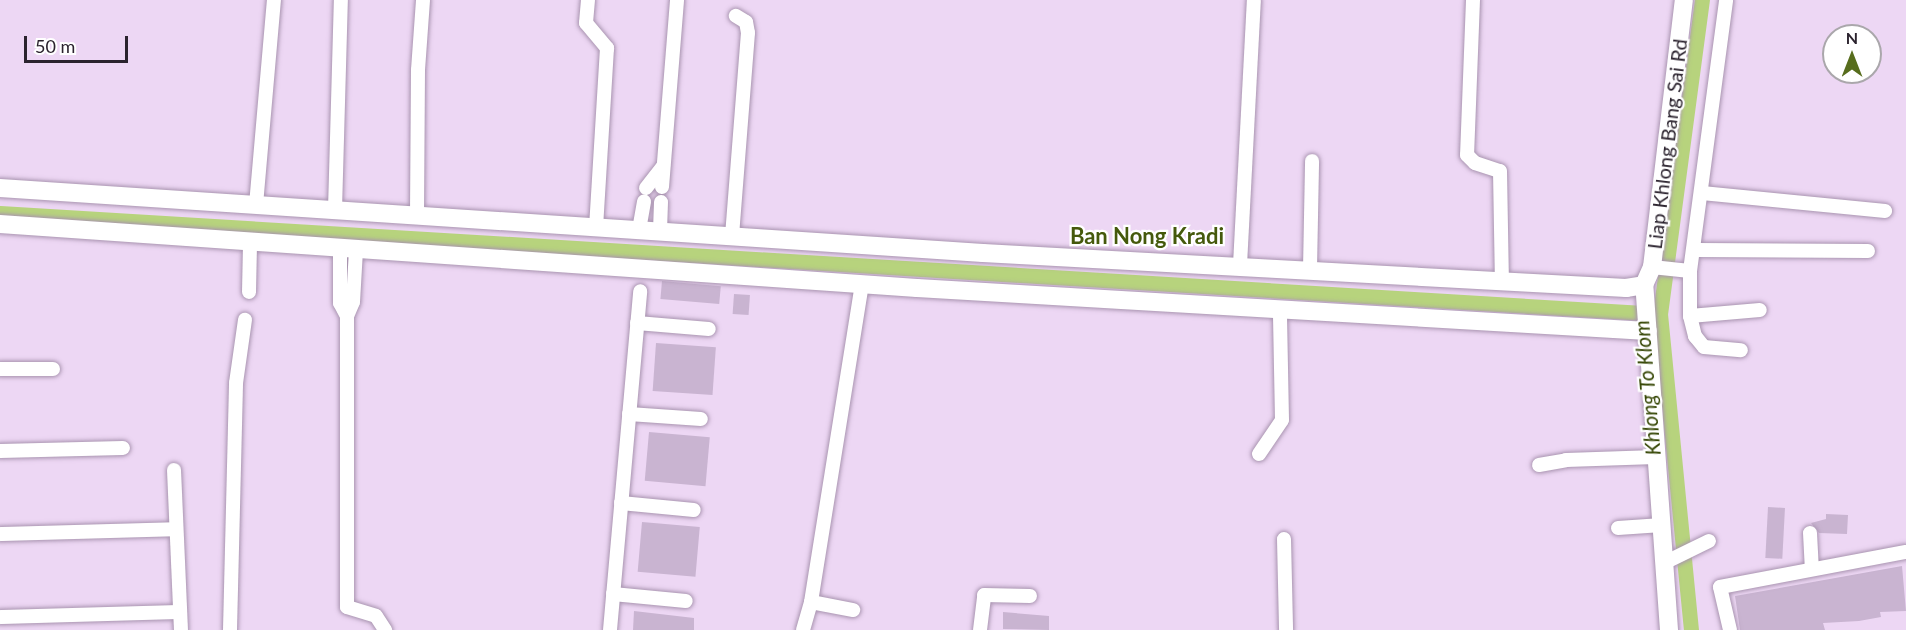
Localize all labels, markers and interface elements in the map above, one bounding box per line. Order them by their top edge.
scale bar [27,24,130,62]
north arrow [1822,24,1882,84]
text: N [1846,28,1858,47]
text: 50 m [35,35,75,57]
street label: Liap Khlong Bang Sai Rd [1642,37,1692,251]
district label: Ban Nong Kradi [1070,223,1224,249]
water label: Khlong To Klom [1629,319,1665,457]

